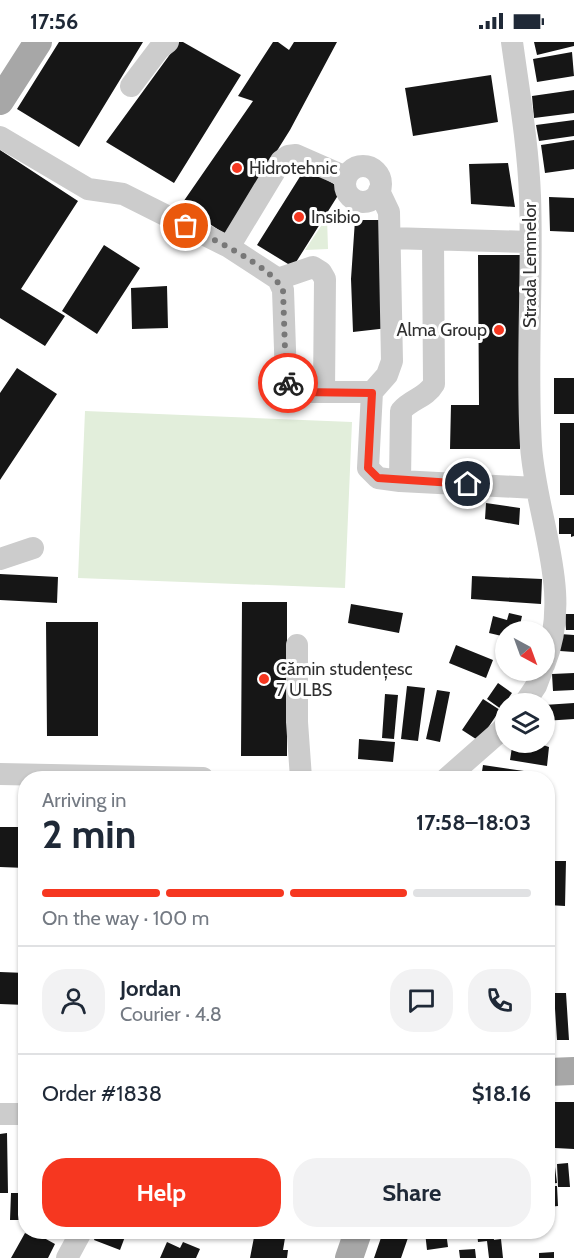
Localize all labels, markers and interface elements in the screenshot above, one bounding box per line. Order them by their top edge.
text: 17:56 [30,8,78,35]
place label: Hidrotehnic [249,157,338,179]
marker: Hidrotehnic [230,161,244,175]
pin [160,200,211,251]
street label: Strada Lemnelor [519,202,541,328]
place label: Insibio [311,206,361,228]
icon: bag [169,209,202,242]
marker: Insibio [292,210,306,224]
place label: Alma Group [397,319,487,341]
marker: Alma Group [492,323,506,337]
courier [258,353,318,413]
icon: bike [272,367,305,400]
pin [442,458,493,509]
icon: home [451,467,484,500]
north arrow [495,621,555,681]
map controls [495,621,555,753]
place label: Cămin studențesc 7 ULBS [276,658,413,701]
marker: Cămin studențesc 7 ULBS [257,672,271,686]
button: layers [495,693,555,753]
text: Arriving in [42,788,126,812]
text: 17:58–18:03 [416,809,531,836]
text: 2 min [42,810,136,858]
text: On the way · 100 m [42,906,209,930]
button: person [42,969,105,1032]
button: chat [390,969,453,1032]
button: phone [468,969,531,1032]
text: Jordan [120,975,181,1002]
text: Courier · 4.8 [120,1002,222,1026]
text: Order #1838 [42,1080,162,1107]
text: $18.16 [472,1080,531,1107]
button: Help [42,1158,281,1227]
button: Share [293,1158,531,1227]

